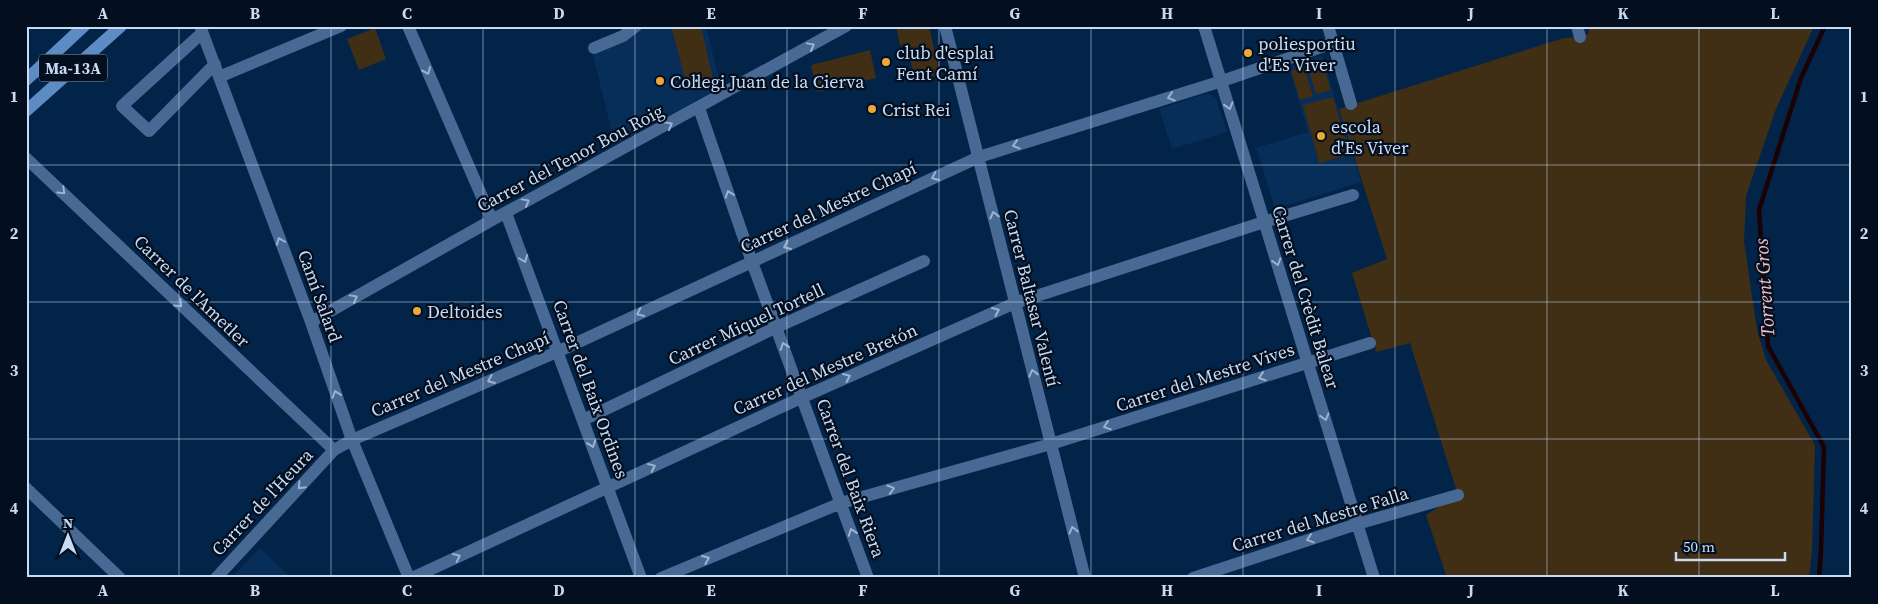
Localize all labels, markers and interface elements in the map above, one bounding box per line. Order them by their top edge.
text: A [98,2,109,24]
text: B [250,2,261,24]
text: C [402,2,412,24]
text: D [553,2,565,24]
text: E [706,2,716,24]
text: F [858,2,868,24]
text: G [1010,2,1021,24]
text: H [1161,2,1173,24]
text: I [1316,2,1322,24]
text: J [1467,2,1474,24]
text: K [1617,2,1629,24]
text: L [1770,2,1780,24]
place label: poliesportiu d'Es Viver [1258,31,1356,77]
place label: club d'esplai Fent Camí [896,40,994,86]
one-way arrow [806,42,815,52]
marker: poliesportiu d'Es Viver [1242,47,1254,59]
road number: Ma-13A [39,54,107,82]
marker: club d'esplai Fent Camí [880,56,892,68]
one-way arrow [421,66,432,75]
place label: Col·legi Juan de la Cierva [670,69,865,94]
marker: Col·legi Juan de la Cierva [654,75,666,87]
text: 1 [10,85,18,107]
text: 1 [1860,85,1868,107]
one-way arrow [1167,91,1175,101]
place label: Crist Rei [882,97,950,122]
street label: Carrer del Tenor Bou Roig [472,98,668,218]
one-way arrow [1224,101,1234,110]
marker: Crist Rei [866,103,878,115]
place label: escola d'Es Viver [1331,114,1409,160]
one-way arrow [664,121,673,131]
marker: escola d'Es Viver [1315,130,1327,142]
one-way arrow [1012,140,1020,150]
street label: Carrer del Mestre Chapí [736,155,920,259]
one-way arrow [931,171,940,181]
one-way arrow [56,186,65,195]
one-way arrow [725,190,735,198]
one-way arrow [521,198,530,208]
street label: Carrer del Crèdit Balear [1266,202,1346,392]
street label: Carrer Baltasar Valentí [998,207,1066,389]
one-way arrow [989,212,999,220]
text: 2 [10,222,19,244]
text: 2 [1860,222,1869,244]
street label: Carrer de l'Ametler [129,229,256,353]
one-way arrow [276,237,287,246]
water label: Torrent Gros [1748,238,1780,338]
one-way arrow [783,239,792,250]
street label: Camí Salard [292,246,348,346]
one-way arrow [518,254,528,262]
one-way arrow [1271,257,1281,265]
street label: Carrer Miquel Tortell [664,277,828,371]
one-way arrow [348,295,357,305]
street label: Carrer del Baix Ordines [547,296,635,482]
one-way arrow [174,298,183,307]
place label: Deltoides [427,299,503,324]
marker: Deltoides [411,305,423,317]
one-way arrow [636,307,645,317]
one-way arrow [991,307,1000,318]
street label: Carrer del Mestre Bretón [729,317,921,421]
street label: Carrer del Mestre Chapí [367,325,553,423]
street label: Carrer del Mestre Vives [1112,336,1298,418]
one-way arrow [780,342,790,351]
text: 3 [10,359,19,381]
text: 3 [1860,359,1869,381]
one-way arrow [1028,368,1039,377]
one-way arrow [1258,371,1267,381]
one-way arrow [487,373,496,384]
one-way arrow [842,373,851,384]
one-way arrow [332,390,342,398]
street label: Carrer del Baix Riera [811,395,892,562]
one-way arrow [1319,412,1329,420]
one-way arrow [1103,421,1112,431]
one-way arrow [586,439,596,448]
street label: Carrer de l'Heura [206,442,319,561]
one-way arrow [647,462,656,473]
street label: Carrer del Mestre Falla [1229,480,1412,558]
one-way arrow [297,481,306,490]
one-way arrow [886,485,894,495]
text: 4 [10,497,19,519]
text: 4 [1860,497,1869,519]
north arrow [42,512,92,562]
text: N [63,513,73,533]
one-way arrow [1068,526,1079,535]
one-way arrow [848,528,858,537]
scale bar [1676,529,1784,561]
one-way arrow [1307,534,1315,544]
text: 50 m [1683,536,1715,557]
one-way arrow [452,553,461,563]
one-way arrow [702,555,710,565]
text: A [98,579,109,601]
text: B [250,579,261,601]
text: C [402,579,412,601]
text: D [553,579,565,601]
text: E [706,579,716,601]
text: F [858,579,868,601]
text: G [1010,579,1021,601]
text: H [1161,579,1173,601]
text: I [1316,579,1322,601]
text: J [1467,579,1474,601]
text: K [1617,579,1629,601]
text: L [1770,579,1780,601]

